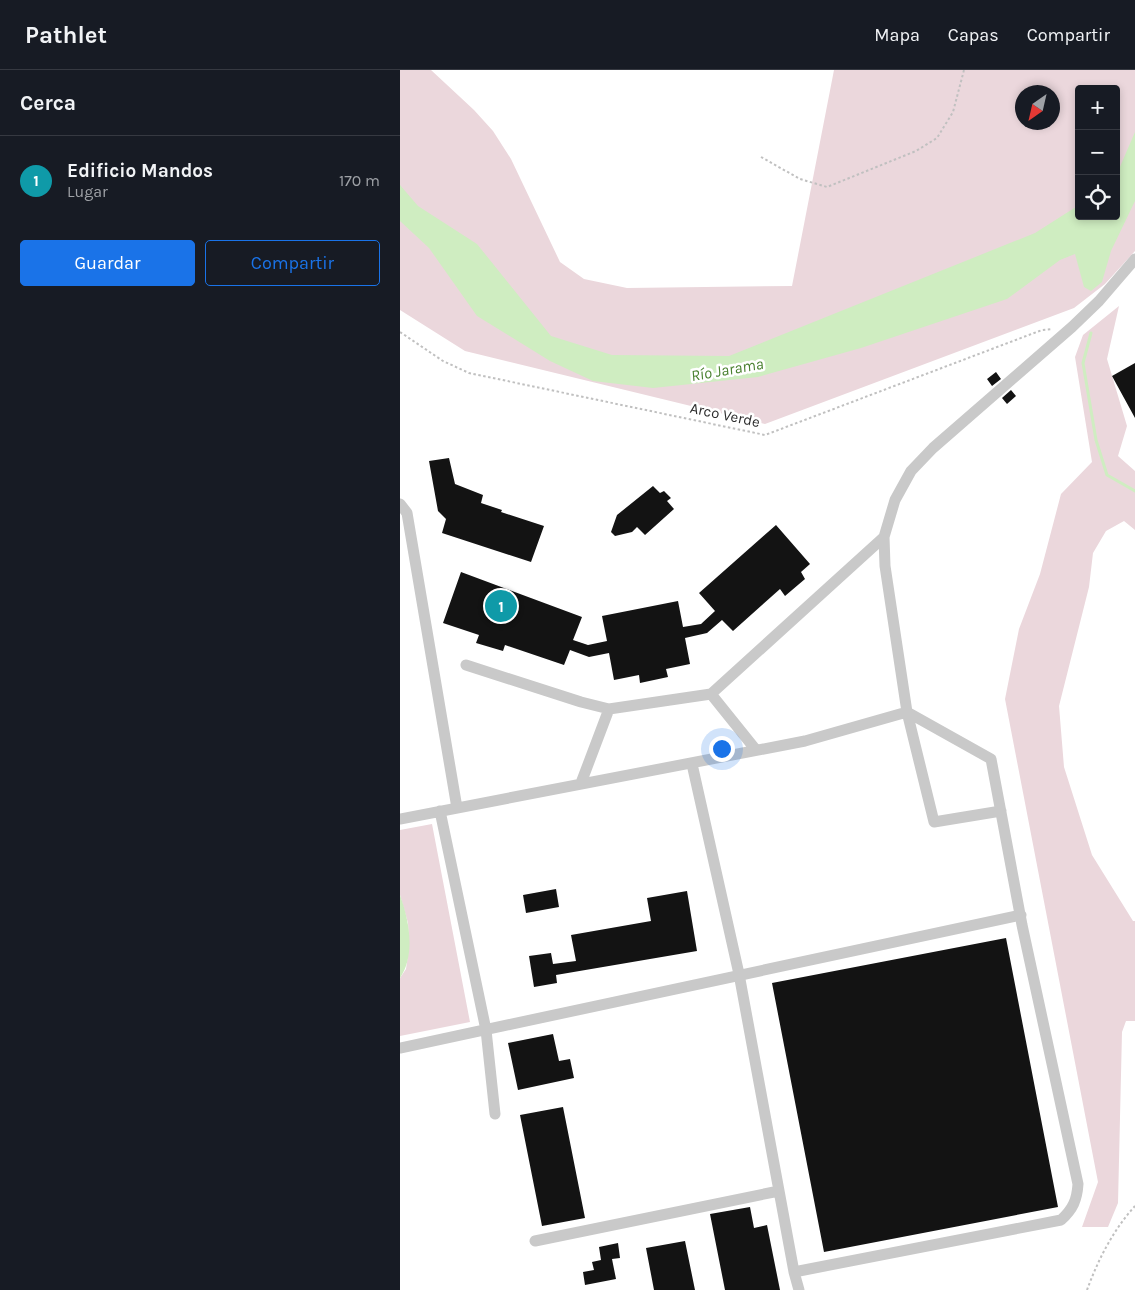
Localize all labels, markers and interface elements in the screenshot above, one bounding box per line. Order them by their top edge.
text: Pathlet [25,21,107,49]
text: Mapa [874,24,920,46]
text: Capas [948,24,999,46]
text: Compartir [1027,24,1110,46]
north arrow [1015,85,1060,130]
map controls [1075,85,1120,220]
button: + [1075,85,1120,130]
text: Cerca [20,91,76,115]
button: − [1075,130,1120,175]
text: Edificio Mandos [67,160,213,182]
text: 1 [33,171,39,190]
text: 170 m [339,171,380,190]
button: locate [1075,175,1120,220]
text: Lugar [67,182,108,201]
button: Guardar [20,240,195,286]
button: Compartir [205,240,380,286]
water label: Río Jarama [689,354,765,385]
street label: Arco Verde [688,399,762,431]
pin: 1 [485,587,517,625]
your location [709,736,735,762]

